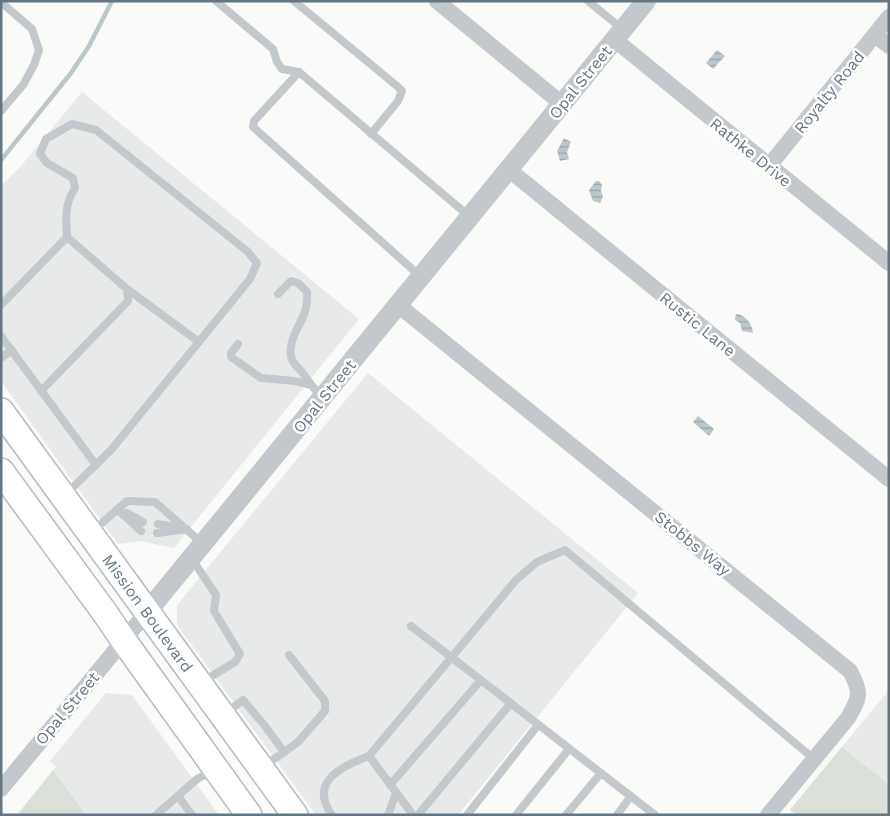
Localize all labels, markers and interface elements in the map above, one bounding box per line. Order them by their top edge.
street label: Opal Street [545,42,616,123]
street label: Royalty Road [790,47,868,137]
street label: Rathke Drive [706,114,795,191]
street label: Rustic Lane [656,288,739,361]
street label: Opal Street [289,356,360,437]
street label: Stobbs Way [651,507,735,580]
street label: Mission Boulevard [98,551,197,676]
street label: Opal Street [32,668,103,748]

